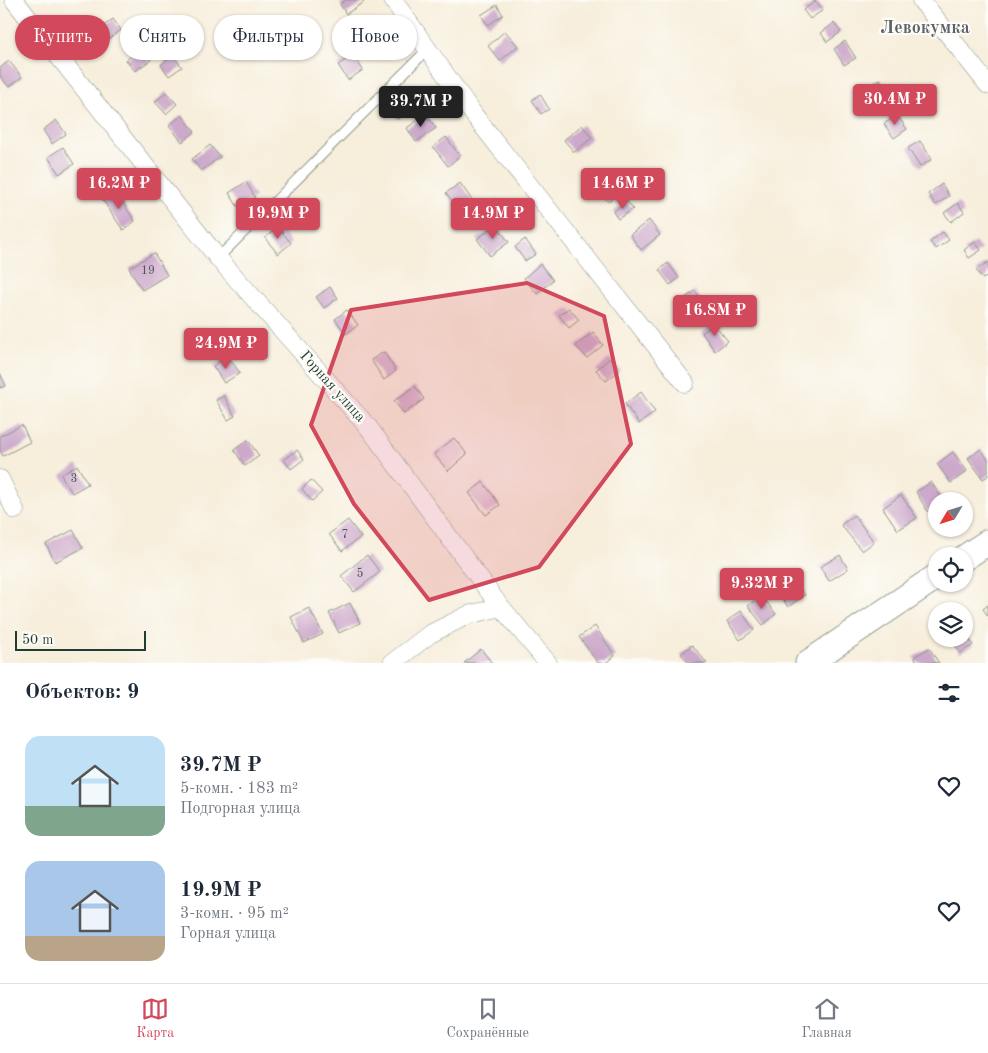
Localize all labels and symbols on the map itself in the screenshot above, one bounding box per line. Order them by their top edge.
district label: Левокумка [880,19,970,37]
pin: 30.4M ₽ [849,84,941,126]
pin: 39.7M ₽ [375,86,467,128]
pin: 16.2M ₽ [73,168,165,210]
pin: 14.6M ₽ [577,168,669,210]
pin: 19.9M ₽ [232,198,324,240]
pin: 14.9M ₽ [447,198,539,240]
house number: 19 [141,265,155,277]
pin: 16.8M ₽ [669,294,761,337]
pin: 24.9M ₽ [180,328,272,370]
street label: Горная улица [296,349,368,426]
house number: 3 [71,473,77,485]
north arrow [928,492,972,538]
house number: 7 [342,529,348,541]
house number: 5 [357,567,364,580]
pin: 9.32M ₽ [716,568,808,610]
scale bar [15,628,146,651]

